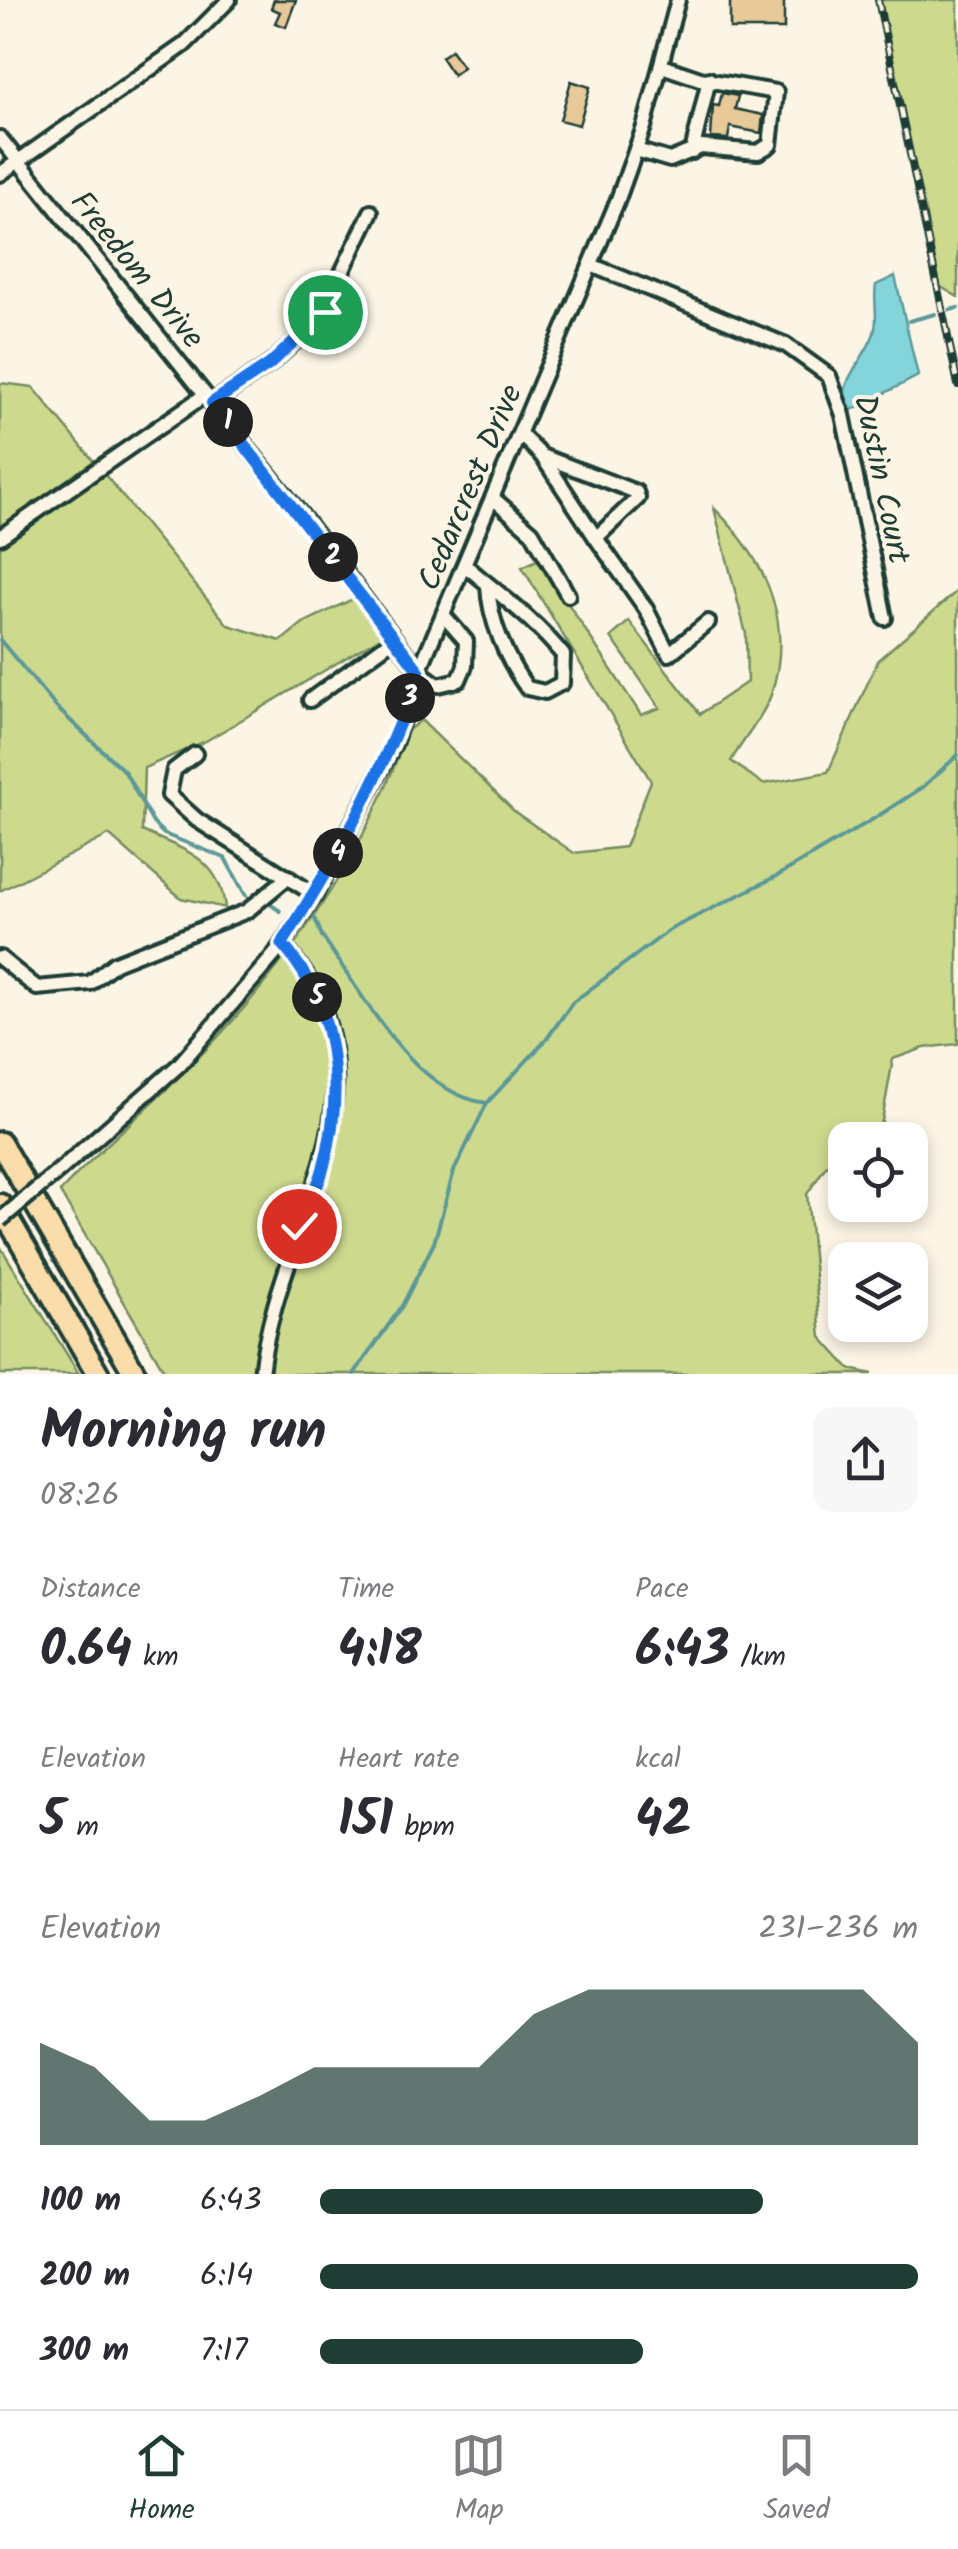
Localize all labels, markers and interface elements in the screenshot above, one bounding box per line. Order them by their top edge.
street label: Freedom Drive [56,180,216,361]
pin [283,270,368,355]
icon: arrive [298,285,353,340]
street label: Cedarcrest Drive [405,377,538,599]
street label: Dustin Court [838,390,923,569]
pin: 1 [203,397,253,447]
text: 1 [224,399,232,444]
pin: 2 [308,532,358,582]
text: 2 [325,534,341,579]
pin: 3 [385,673,435,723]
text: 3 [402,675,418,720]
pin: 4 [313,828,363,878]
text: 4 [330,830,346,875]
pin: 5 [292,972,342,1022]
text: 5 [310,974,324,1019]
map controls [828,1122,928,1342]
button: locate [828,1122,928,1222]
pin [257,1184,342,1269]
icon: check [272,1199,327,1254]
button: layers [828,1242,928,1342]
text: Morning run [40,1390,327,1477]
button: share [813,1407,918,1512]
text: 08:26 [40,1471,120,1522]
text: Distance [40,1567,141,1612]
text: Time [338,1567,394,1612]
text: Pace [635,1567,689,1612]
text: 0.64 [40,1612,132,1692]
text: 4:18 [338,1612,422,1692]
text: 6:43 [635,1612,729,1692]
text: km [132,1635,179,1680]
text: /km [729,1635,786,1680]
text: Elevation [40,1737,146,1782]
text: Heart rate [338,1737,459,1782]
text: kcal [635,1737,681,1782]
text: 5 [40,1782,65,1862]
text: 151 [338,1782,393,1862]
text: 42 [635,1782,692,1862]
text: m [65,1805,99,1850]
text: bpm [393,1805,455,1850]
text: Elevation [40,1904,161,1955]
text: 231–236 m [759,1904,918,1955]
text: 100 m [40,2176,121,2227]
text: 6:43 [200,2176,262,2227]
text: 200 m [40,2251,130,2302]
text: 6:14 [200,2251,253,2302]
text: 300 m [40,2326,129,2377]
text: 7:17 [200,2326,247,2377]
tab: Home [128,2428,195,2533]
tab: Map [451,2428,506,2533]
tab: Saved [763,2428,830,2533]

